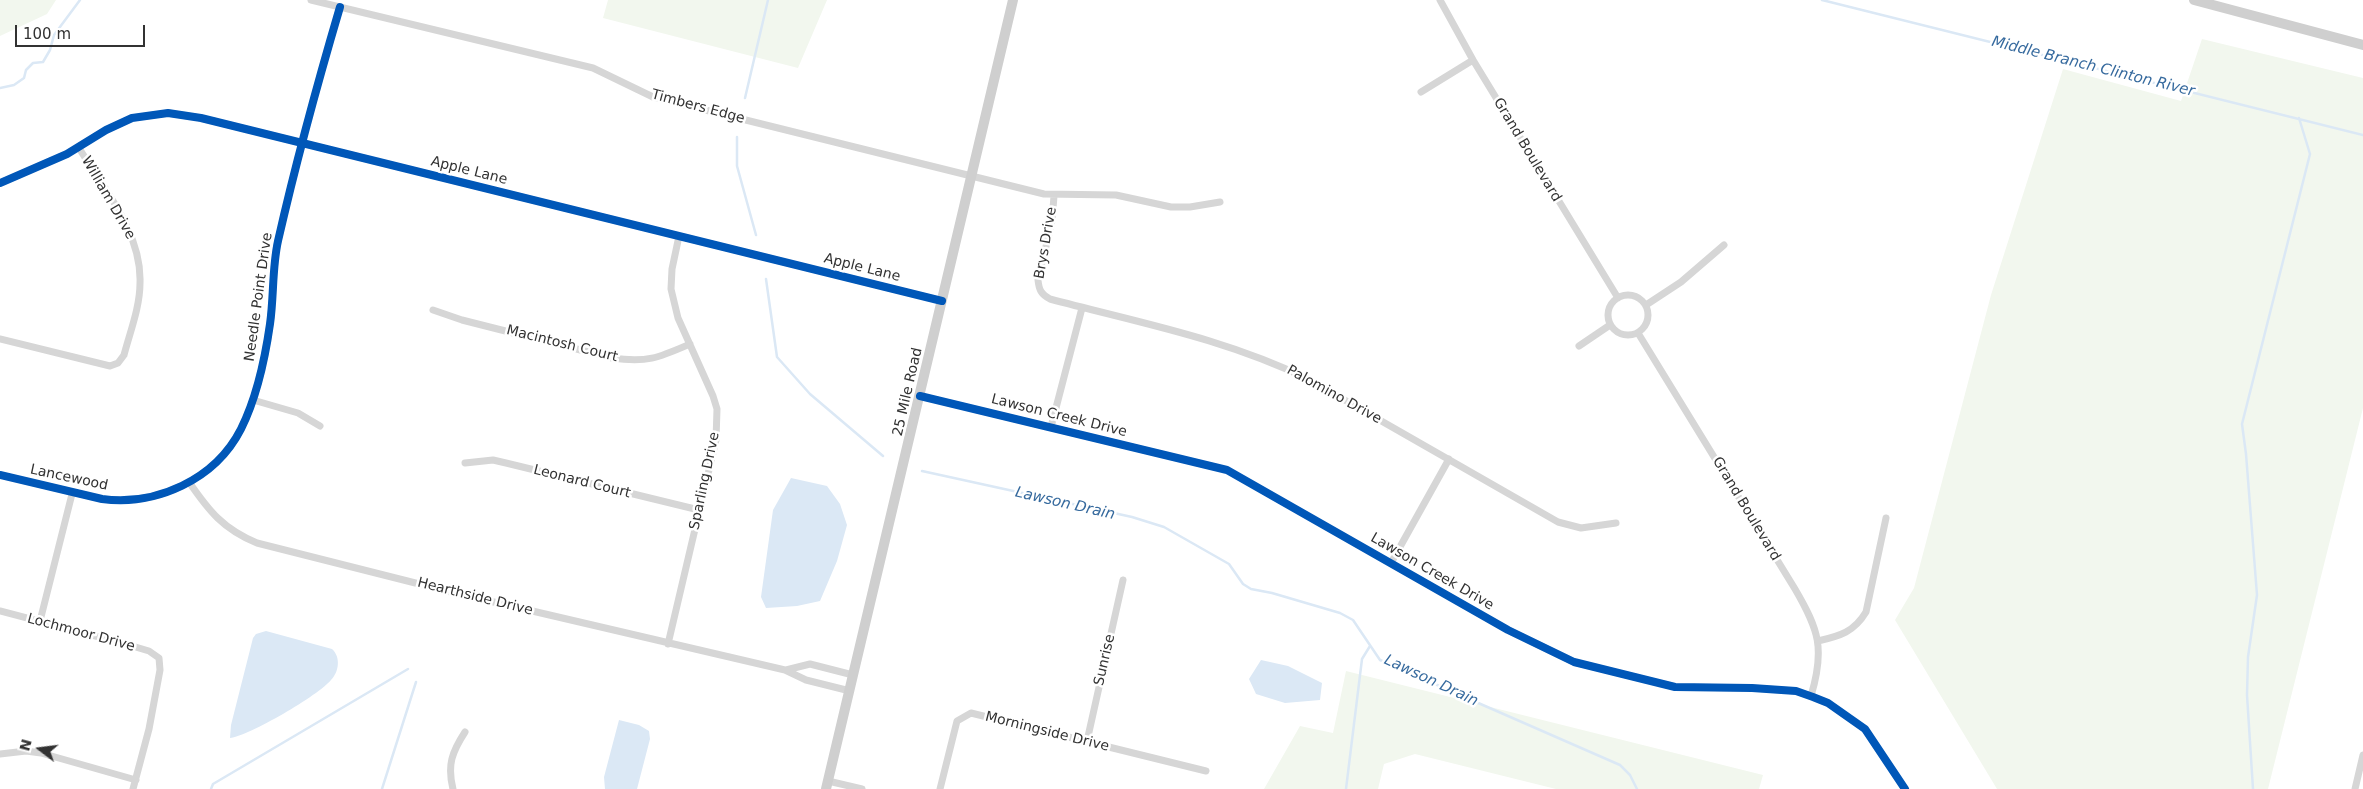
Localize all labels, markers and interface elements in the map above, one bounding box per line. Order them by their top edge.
scale bar [18,15,148,47]
text: 100 m [23,25,71,43]
water label: Middle Branch Clinton River [1990,33,2196,101]
street label: Timbers Edge [650,86,746,128]
street label: Grand Boulevard [1489,95,1565,205]
street label: William Drive [77,153,139,243]
street label: Apple Lane [429,153,509,189]
street label: Brys Drive [1031,206,1061,280]
street label: Needle Point Drive [242,231,276,363]
street label: Apple Lane [822,250,902,286]
street label: Macintosh Court [505,322,619,366]
street label: 25 Mile Road [890,346,926,438]
street label: Palomino Drive [1284,362,1384,428]
street label: Lawson Creek Drive [989,391,1129,441]
street label: Sparling Drive [686,431,724,531]
street label: Grand Boulevard [1708,454,1784,564]
street label: Lancewood [29,462,109,494]
street label: Leonard Court [532,462,632,502]
water label: Lawson Drain [1013,484,1117,524]
street label: Lawson Creek Drive [1367,530,1497,614]
street label: Hearthside Drive [416,575,534,619]
street label: Lochmoor Drive [25,611,137,655]
street label: Sunrise [1091,633,1119,687]
water label: Lawson Drain [1381,651,1481,711]
street label: Morningside Drive [983,708,1111,756]
north arrow [15,724,65,774]
text: N [16,737,35,753]

